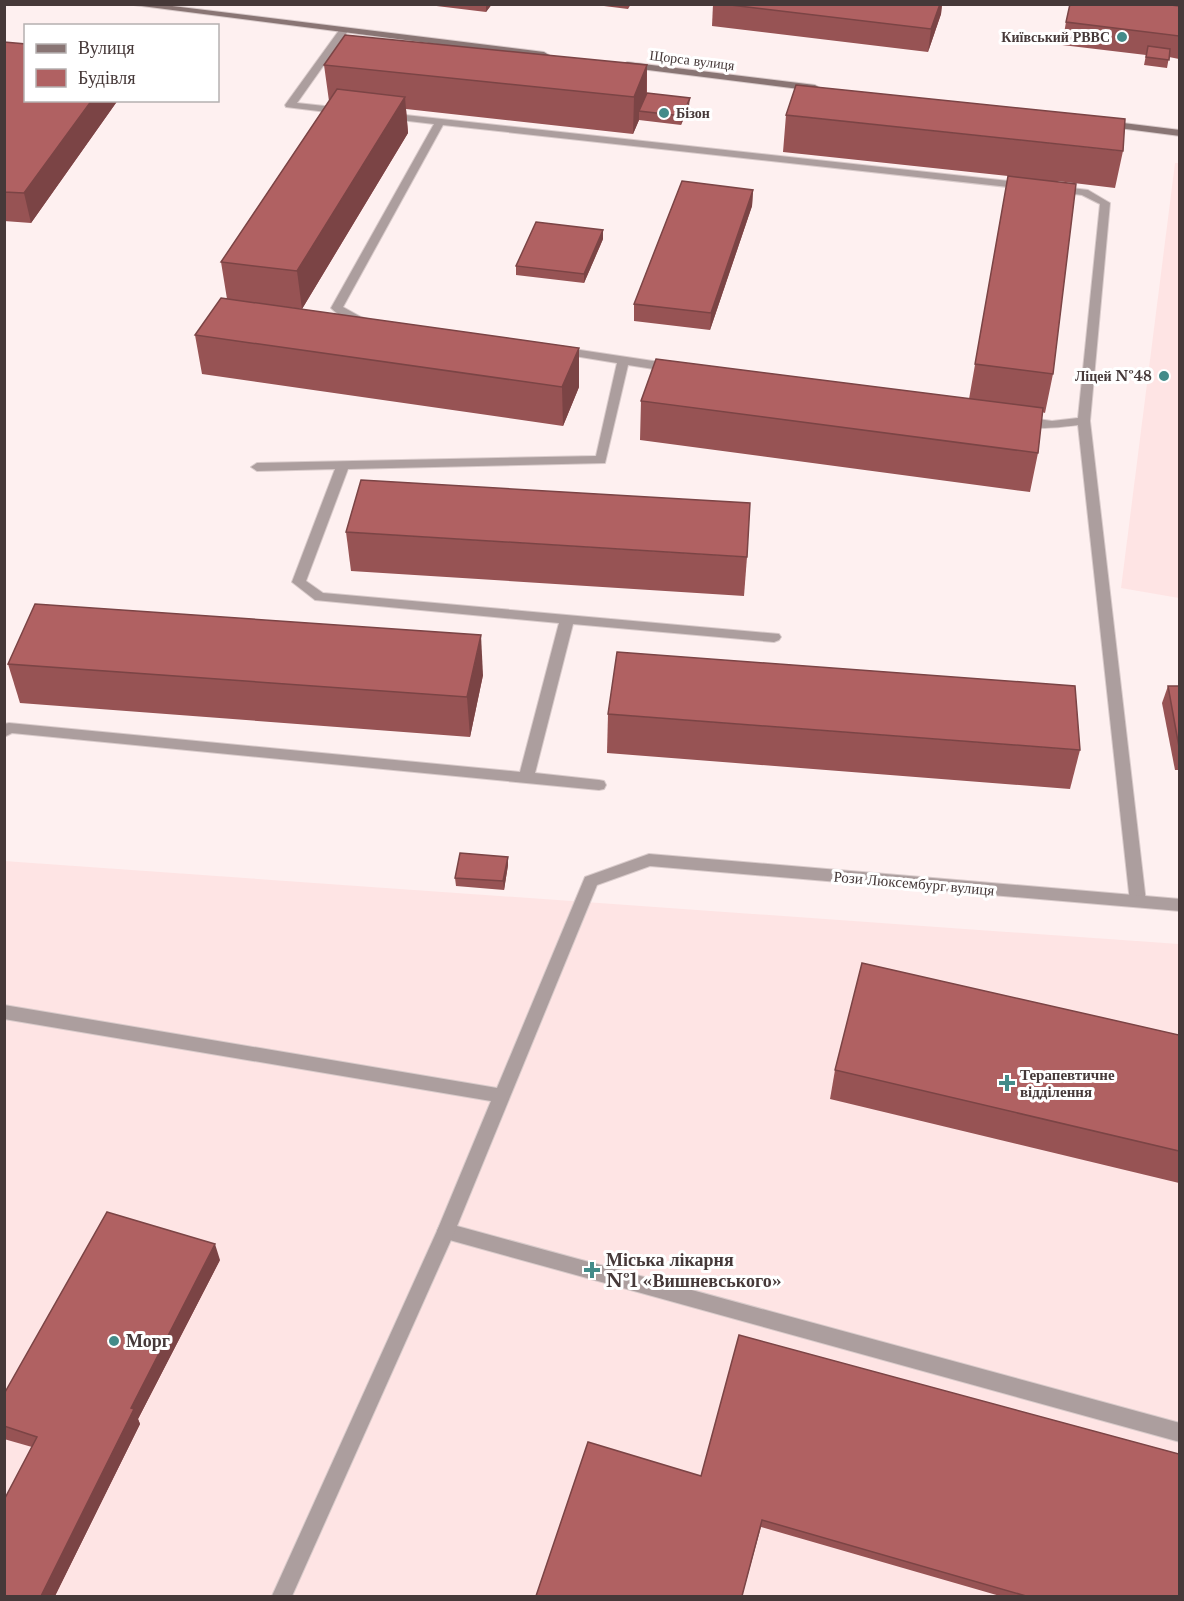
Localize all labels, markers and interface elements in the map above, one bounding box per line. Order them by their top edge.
legend [24,24,219,102]
place label: Київський РВВС [1001,28,1110,46]
marker: Київський РВВС [1115,30,1129,44]
text: Вулиця [78,37,135,59]
street label: Щорса вулиця [648,46,736,74]
text: Будівля [78,67,135,89]
place label: Бізон [676,104,710,122]
marker: Бізон [657,106,671,120]
place label: Ліцей №48 [1075,367,1152,385]
marker: Ліцей №48 [1157,369,1171,383]
street label: Рози Люксембург вулиця [833,867,995,900]
place label: Терапевтичне відділення [1020,1065,1115,1101]
marker: Терапевтичне відділення [998,1074,1016,1092]
place label: Міська лікарня №1 «Вишневського» [606,1249,782,1292]
marker: Міська лікарня №1 «Вишневського» [583,1261,601,1279]
place label: Морг [126,1330,170,1352]
marker: Морг [107,1334,121,1348]

